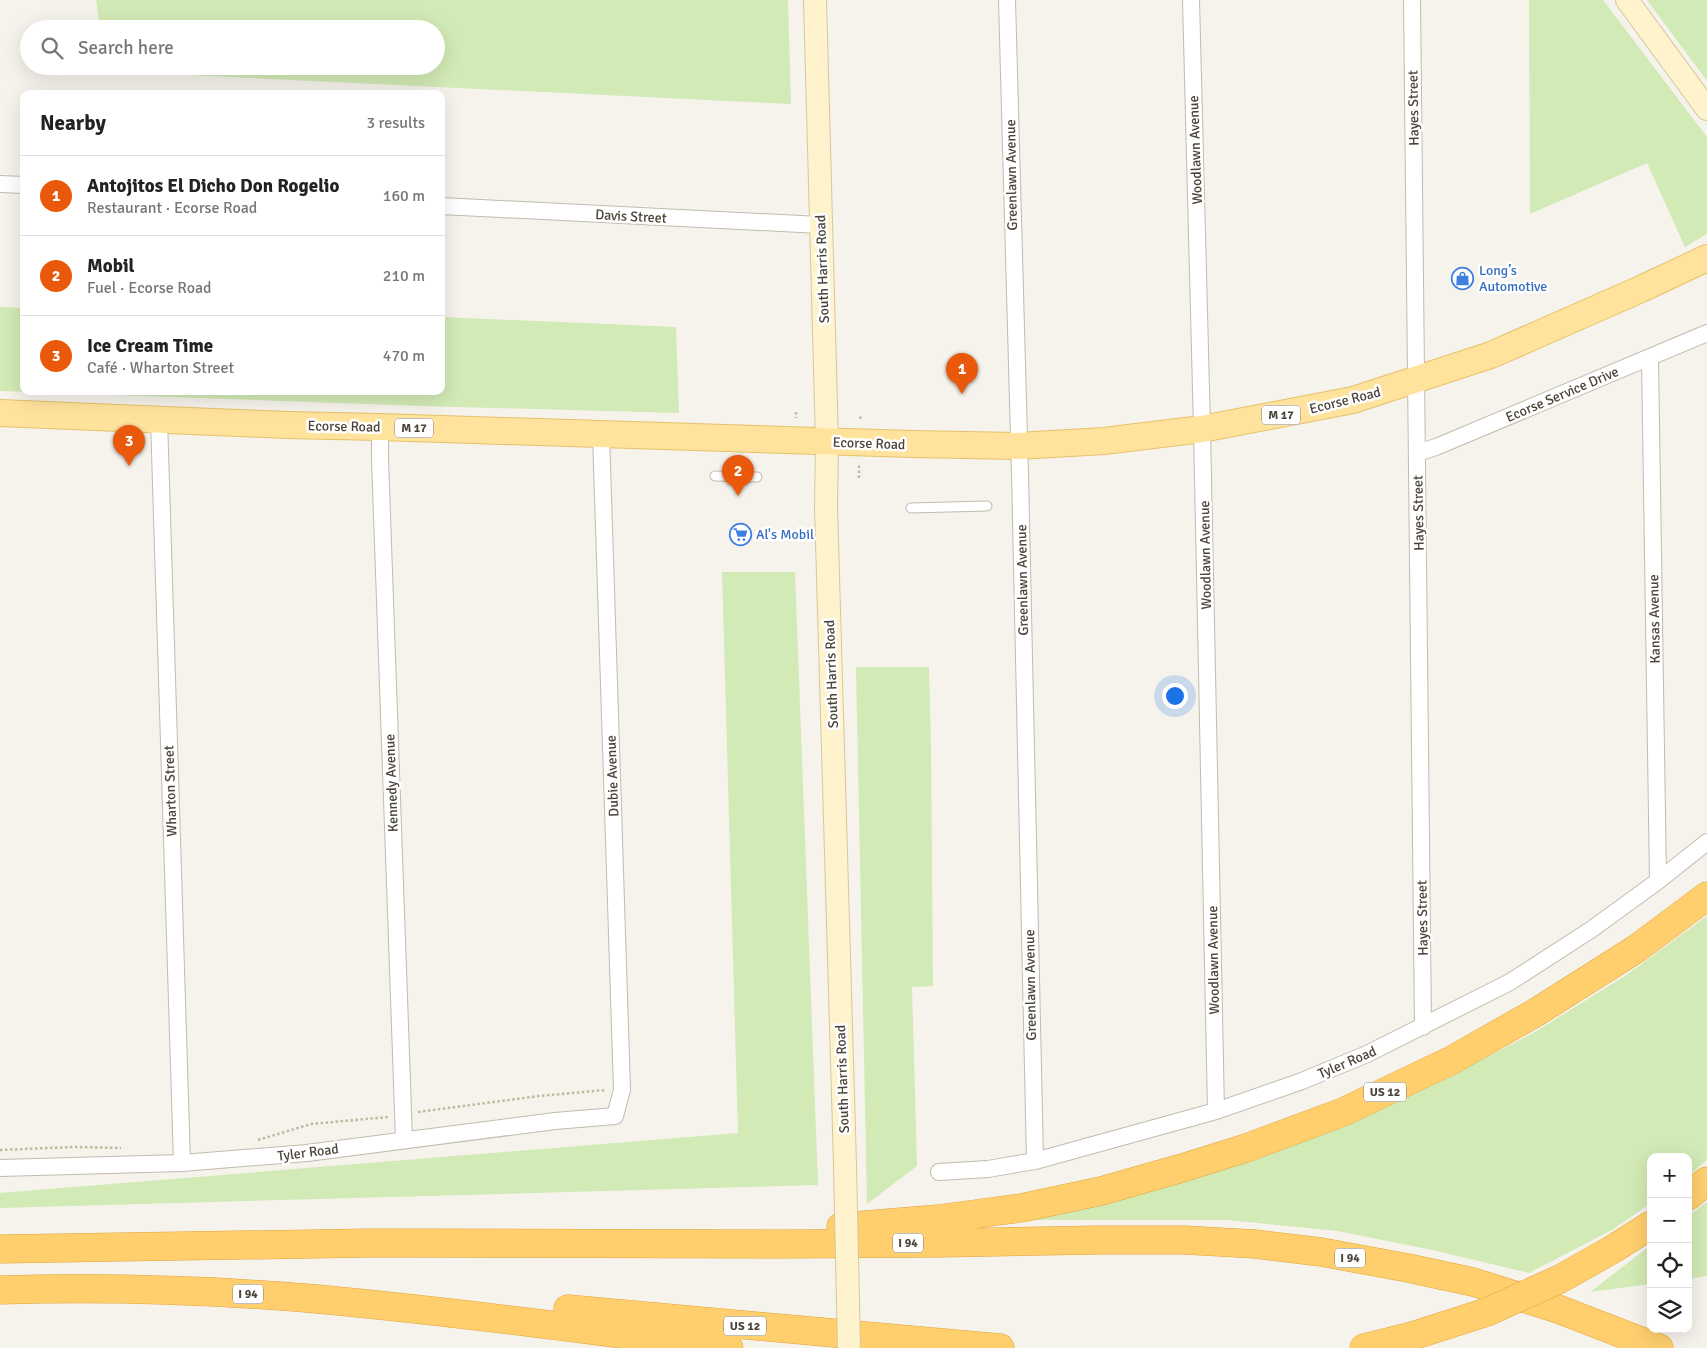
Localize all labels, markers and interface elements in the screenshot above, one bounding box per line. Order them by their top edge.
search box [20,20,445,75]
icon: search [38,34,66,62]
text: Search here [78,36,174,60]
street label: Hayes Street [1404,70,1423,146]
street label: Woodlawn Avenue [1185,95,1206,205]
text: Nearby [40,110,106,136]
text: 3 results [366,113,425,133]
street label: Greenlawn Avenue [1002,119,1021,231]
text: Antojitos El Dicho Don Rogelio [87,174,339,198]
text: 1 [52,186,60,206]
text: 160 m [383,186,425,206]
text: Restaurant · Ecorse Road [87,198,257,218]
street label: Davis Street [595,206,667,227]
street label: South Harris Road [812,215,833,323]
text: Mobil [87,254,135,278]
place label: Long’s Automotive [1479,262,1547,295]
text: 2 [52,266,60,286]
text: 210 m [383,266,425,286]
shop icon: Long’s Automotive [1451,266,1475,290]
text: Fuel · Ecorse Road [87,278,212,298]
text: Ice Cream Time [87,334,213,358]
text: 3 [52,346,60,366]
text: 470 m [383,346,425,366]
pin: 1 [946,353,978,394]
text: Café · Wharton Street [87,358,234,378]
street label: Ecorse Service Drive [1503,363,1621,426]
street label: Ecorse Road [1308,383,1383,418]
road number: M 17 [1262,406,1300,424]
street label: Ecorse Road [307,417,381,436]
road number: M 17 [395,418,433,438]
pin: 3 [113,425,145,466]
street label: Ecorse Road [832,434,906,453]
pin: 2 [722,455,754,496]
street label: Hayes Street [1409,475,1428,551]
street label: Woodlawn Avenue [1196,500,1215,610]
supermarket icon: Al's Mobil [728,522,752,546]
street label: Greenlawn Avenue [1013,524,1032,636]
place label: Al's Mobil [756,526,814,543]
street label: Kansas Avenue [1645,574,1664,664]
street label: South Harris Road [821,620,842,728]
your location [1162,683,1188,709]
street label: Kennedy Avenue [381,734,402,832]
street label: Dubie Avenue [603,735,622,817]
street label: Wharton Street [160,745,181,837]
street label: Hayes Street [1413,880,1432,956]
street label: Woodlawn Avenue [1204,905,1223,1015]
street label: Greenlawn Avenue [1021,929,1040,1041]
street label: South Harris Road [832,1025,853,1133]
street label: Tyler Road [1316,1043,1379,1082]
road number: US 12 [1364,1082,1406,1102]
street label: Tyler Road [276,1140,340,1165]
map controls [1647,1153,1692,1333]
button: + [1647,1153,1692,1198]
button: − [1647,1198,1692,1243]
road number: I 94 [893,1234,923,1252]
button: locate [1647,1243,1692,1288]
road number: I 94 [1335,1248,1365,1268]
road number: I 94 [233,1285,263,1304]
button: layers [1647,1288,1692,1333]
road number: US 12 [724,1316,766,1335]

